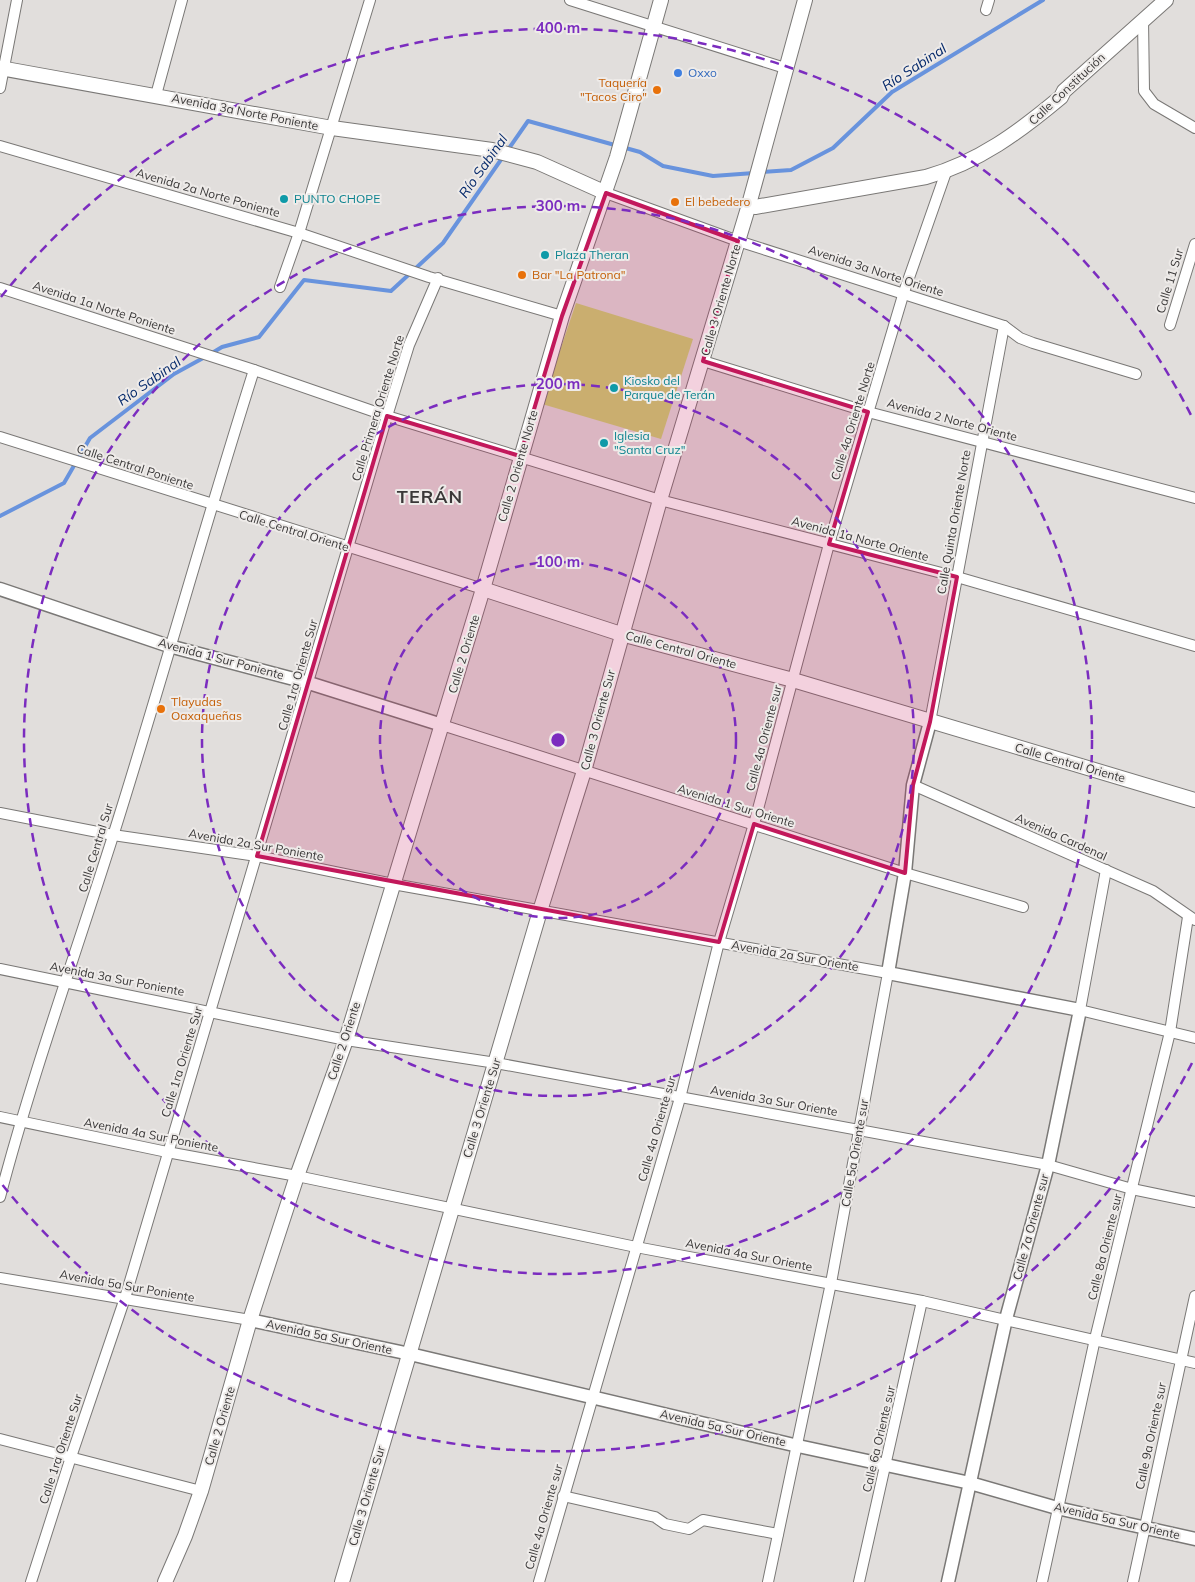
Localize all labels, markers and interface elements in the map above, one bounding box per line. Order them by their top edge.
text: 400 m [536,18,580,37]
water label: Río Sabinal [878,39,950,95]
street label: Calle Constitución [1025,49,1108,128]
place label: Oxxo [688,65,717,80]
marker: Oxxo [672,67,684,79]
place label: Taquería "Tacos Ciro" [580,75,647,104]
marker: Taquería "Tacos Ciro" [651,84,663,96]
street label: Avenida 3a Norte Poniente [170,90,320,133]
water label: Río Sabinal [455,130,512,201]
street label: Avenida 2a Norte Poniente [134,165,282,220]
place label: PUNTO CHOPE [294,191,380,206]
marker: PUNTO CHOPE [278,193,290,205]
place label: El bebedero [685,194,751,209]
text: 300 m [536,196,580,215]
marker: El bebedero [669,196,681,208]
street label: Calle 3 Oriente Norte [697,242,744,358]
street label: Avenida 3a Norte Oriente [807,242,946,299]
street label: Calle 11 Sur [1153,246,1187,315]
place label: Plaza Theran [555,247,629,262]
marker: Plaza Theran [539,249,551,261]
place label: Bar "La Patrona" [532,267,625,282]
marker: Bar "La Patrona" [516,269,528,281]
street label: Avenida 1a Norte Poniente [31,277,177,338]
street label: Calle Primera Oriente Norte [348,333,407,483]
water label: Río Sabinal [114,352,185,409]
street label: Calle 4a Oriente Norte [827,360,878,482]
place label: Kiosko del Parque de Terán [624,373,715,402]
text: 200 m [536,374,580,393]
marker: Kiosko del Parque de Terán [608,382,620,394]
street label: Avenida 2 Norte Oriente [885,395,1019,444]
street label: Calle 2 Oriente Norte [494,408,541,524]
place label: Iglesia "Santa Cruz" [614,428,685,457]
marker: Iglesia "Santa Cruz" [598,437,610,449]
street label: Calle Central Poniente [75,441,196,493]
street label: Calle Quinta Oriente Norte [933,449,974,595]
district label: TERÁN [397,485,463,508]
street label: Calle Central Oriente [237,507,351,554]
street label: Avenida 1a Norte Oriente [790,513,930,564]
text: 100 m [536,552,580,571]
street label: Calle 2 Oriente [444,613,483,695]
street label: Calle 1ra Oriente Sur [274,617,321,732]
street label: Calle Central Oriente [624,627,738,672]
street label: Avenida 1 Sur Poniente [157,635,286,683]
street label: Calle 3 Oriente Sur [577,667,618,772]
street label: Calle 4a Oriente sur [742,683,785,793]
place label: Tlayudas Oaxaqueñas [171,694,242,723]
marker: Tlayudas Oaxaqueñas [155,703,167,715]
centre of rings [549,731,567,749]
street label: Calle Central Oriente [1013,740,1127,785]
street label: Avenida 1 Sur Oriente [676,781,797,830]
street label: Calle Central Sur [75,801,116,894]
street label: Avenida Cardenal [1013,810,1109,864]
street label: Avenida 2a Sur Poniente [187,825,325,864]
street label: Avenida 2a Sur Oriente [730,937,860,974]
street label: Avenida 3a Sur Poniente [49,958,186,999]
street label: Calle 2 Oriente [324,1000,363,1082]
street label: Calle 1ra Oriente Sur [158,1004,206,1119]
street label: Calle 3 Oriente Sur [459,1056,504,1160]
street label: Calle 4a Oriente sur [634,1074,679,1183]
street label: Avenida 3a Sur Oriente [709,1082,839,1119]
street label: Calle 5a Oriente sur [838,1097,871,1208]
street label: Avenida 4a Sur Poniente [83,1114,220,1155]
street label: Calle 7a Oriente sur [1009,1172,1052,1282]
street label: Calle 8a Oriente sur [1084,1191,1125,1302]
street label: Avenida 4a Sur Oriente [684,1235,814,1274]
street label: Avenida 5a Sur Poniente [58,1266,196,1305]
street label: Avenida 5a Sur Oriente [265,1316,394,1357]
street label: Calle 9a Oriente sur [1132,1380,1169,1491]
street label: Calle 6a Oriente sur [859,1383,898,1494]
street label: Calle 2 Oriente [201,1385,238,1467]
street label: Calle 1ra Oriente Sur [36,1391,86,1506]
street label: Avenida 5a Sur Oriente [659,1406,788,1449]
street label: Calle 3 Oriente Sur [345,1443,388,1548]
street label: Calle 4a Oriente sur [521,1462,566,1571]
street label: Avenida 5a Sur Oriente [1053,1499,1182,1542]

